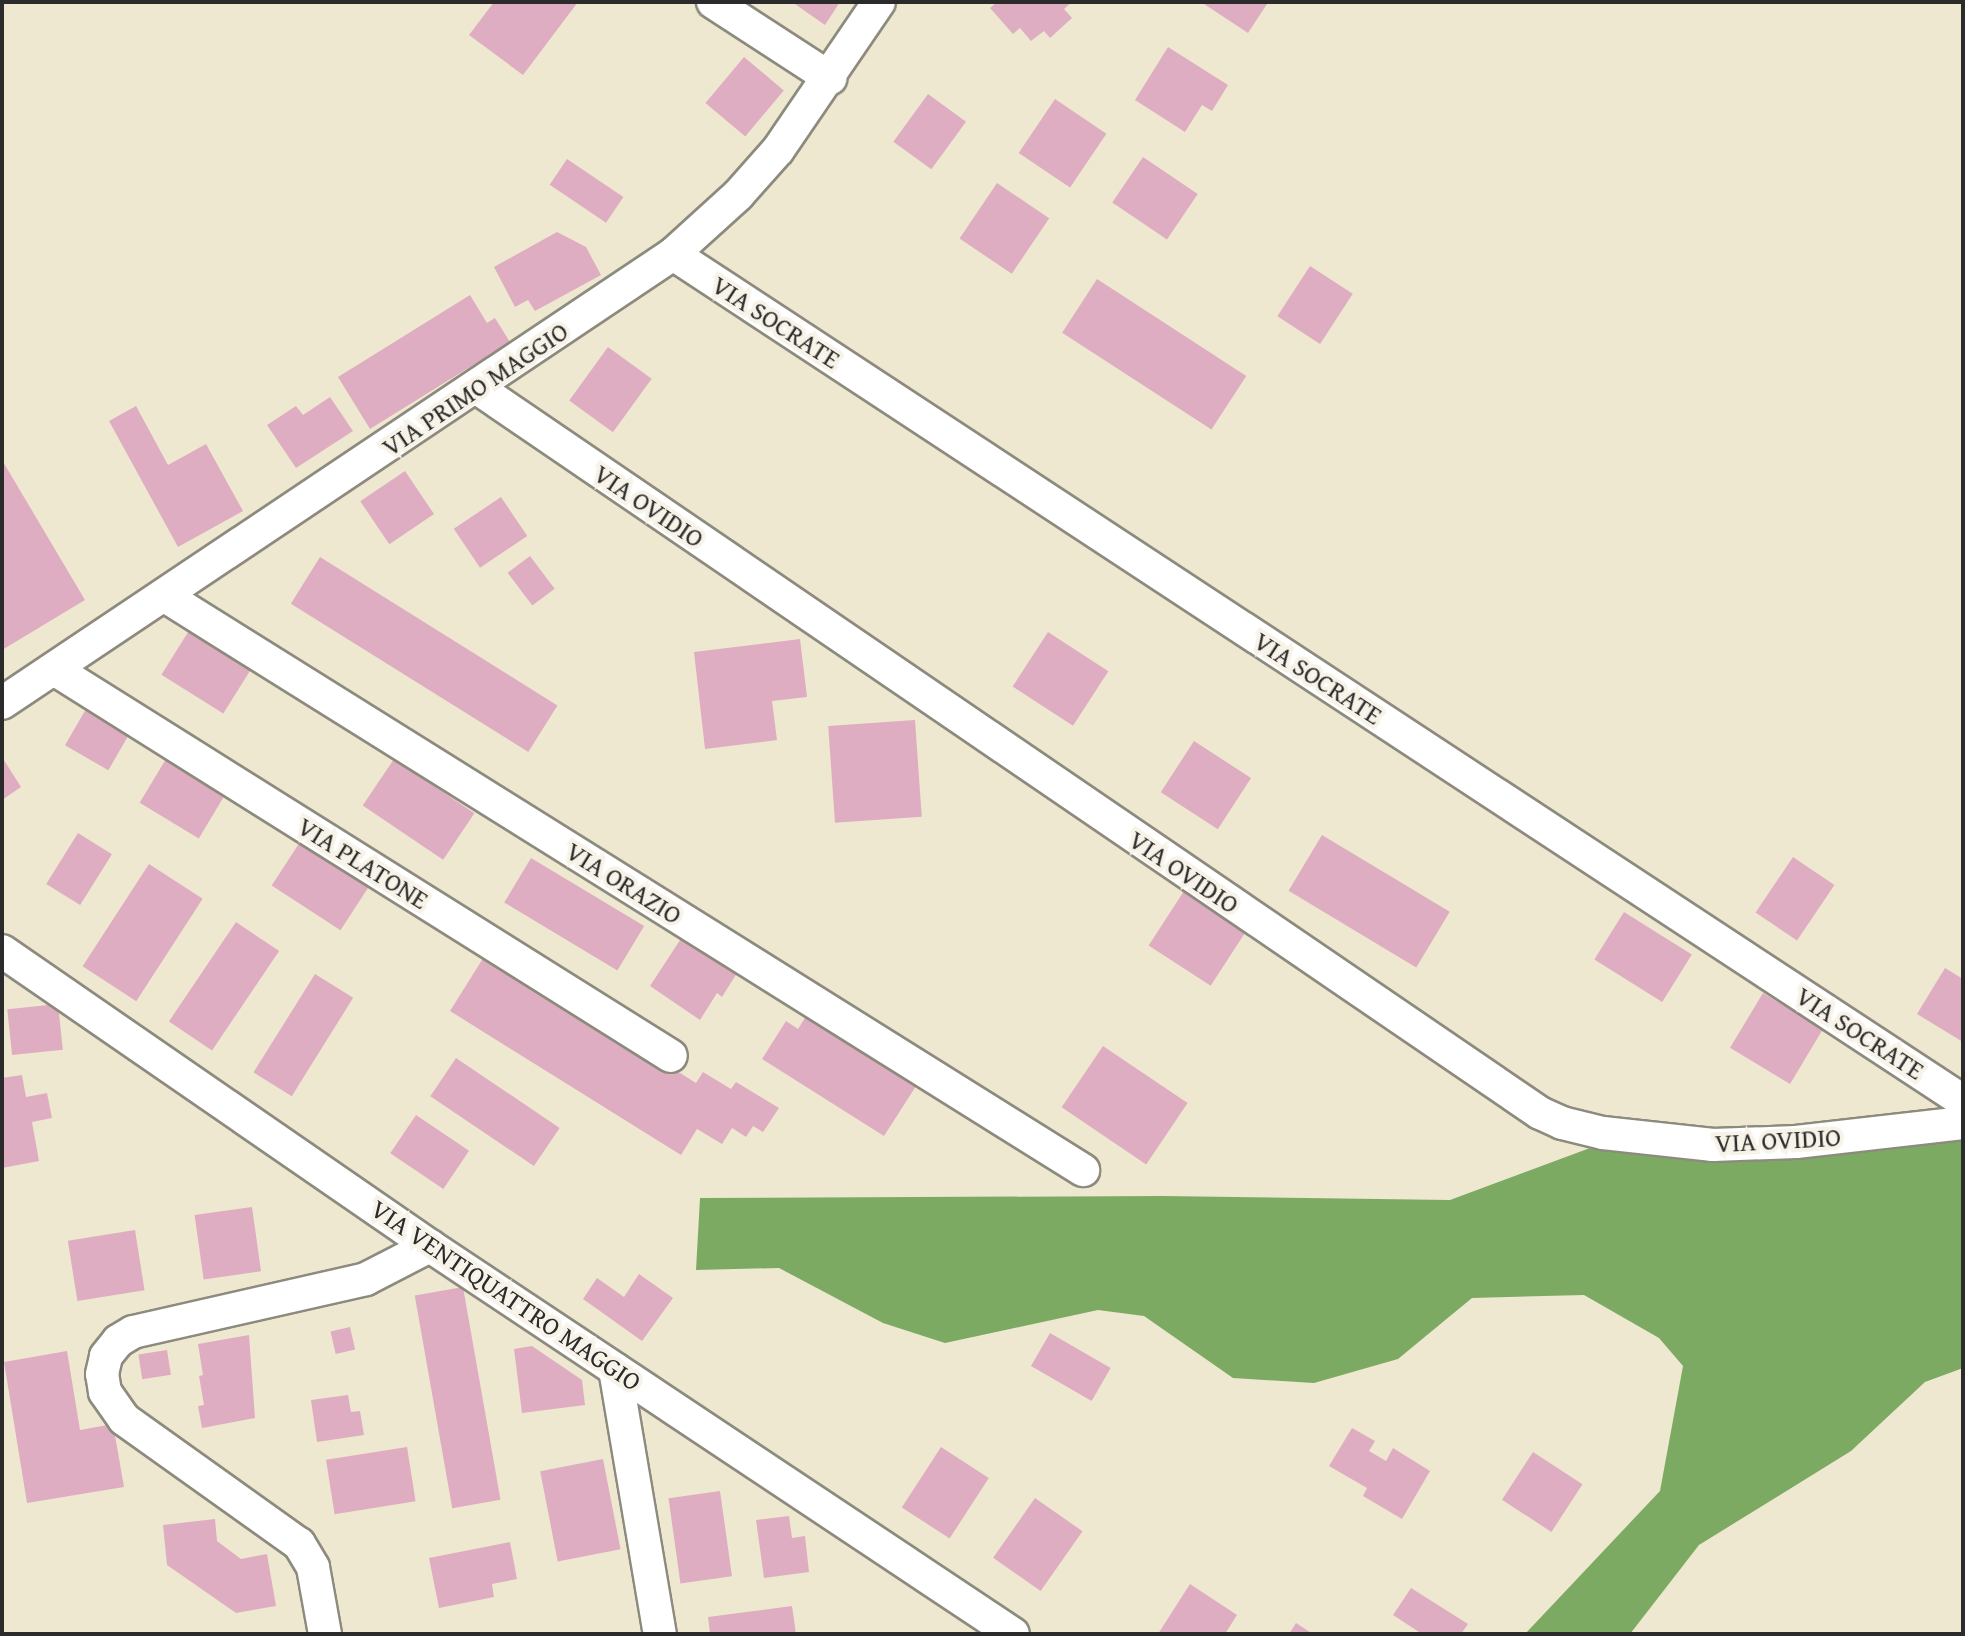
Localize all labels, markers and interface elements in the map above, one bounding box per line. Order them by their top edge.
street label: VIA SOCRATE [706,269,846,375]
street label: VIA PRIMO MAGGIO [376,315,574,463]
street label: VIA OVIDIO [588,458,710,554]
street label: VIA SOCRATE [1248,625,1388,731]
street label: VIA PLATONE [292,811,434,915]
street label: VIA OVIDIO [1123,824,1245,920]
street label: VIA ORAZIO [560,835,688,931]
street label: VIA SOCRATE [1790,980,1930,1086]
street label: VIA OVIDIO [1714,1121,1842,1159]
street label: VIA VENTIQUATTRO MAGGIO [365,1193,647,1397]

